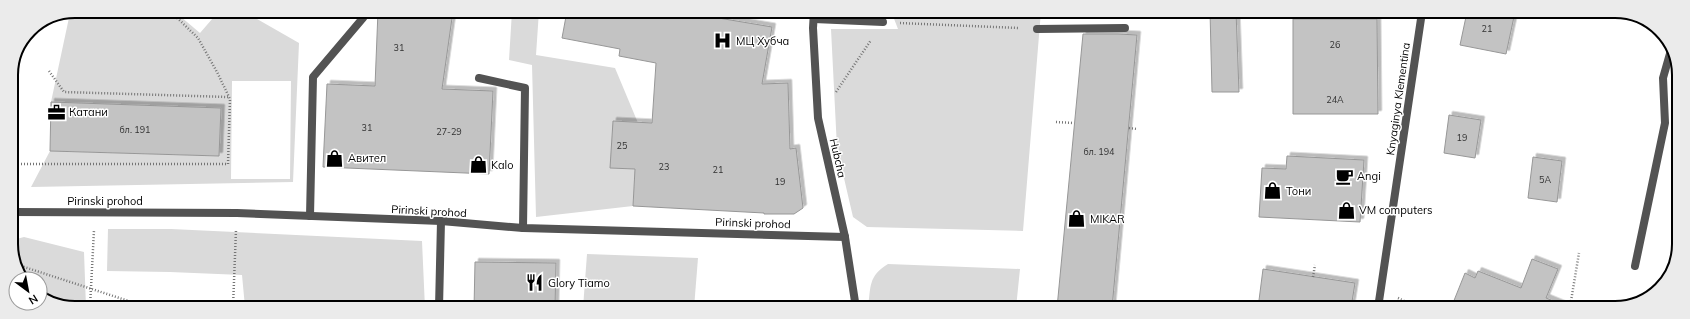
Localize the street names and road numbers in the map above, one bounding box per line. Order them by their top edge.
street label: Knyaginya Klementina [1383,42,1413,156]
street label: Hubcha [827,137,849,179]
street label: Pirinski prohod [67,194,143,208]
street label: Pirinski prohod [391,202,467,220]
street label: Pirinski prohod [715,215,791,231]

